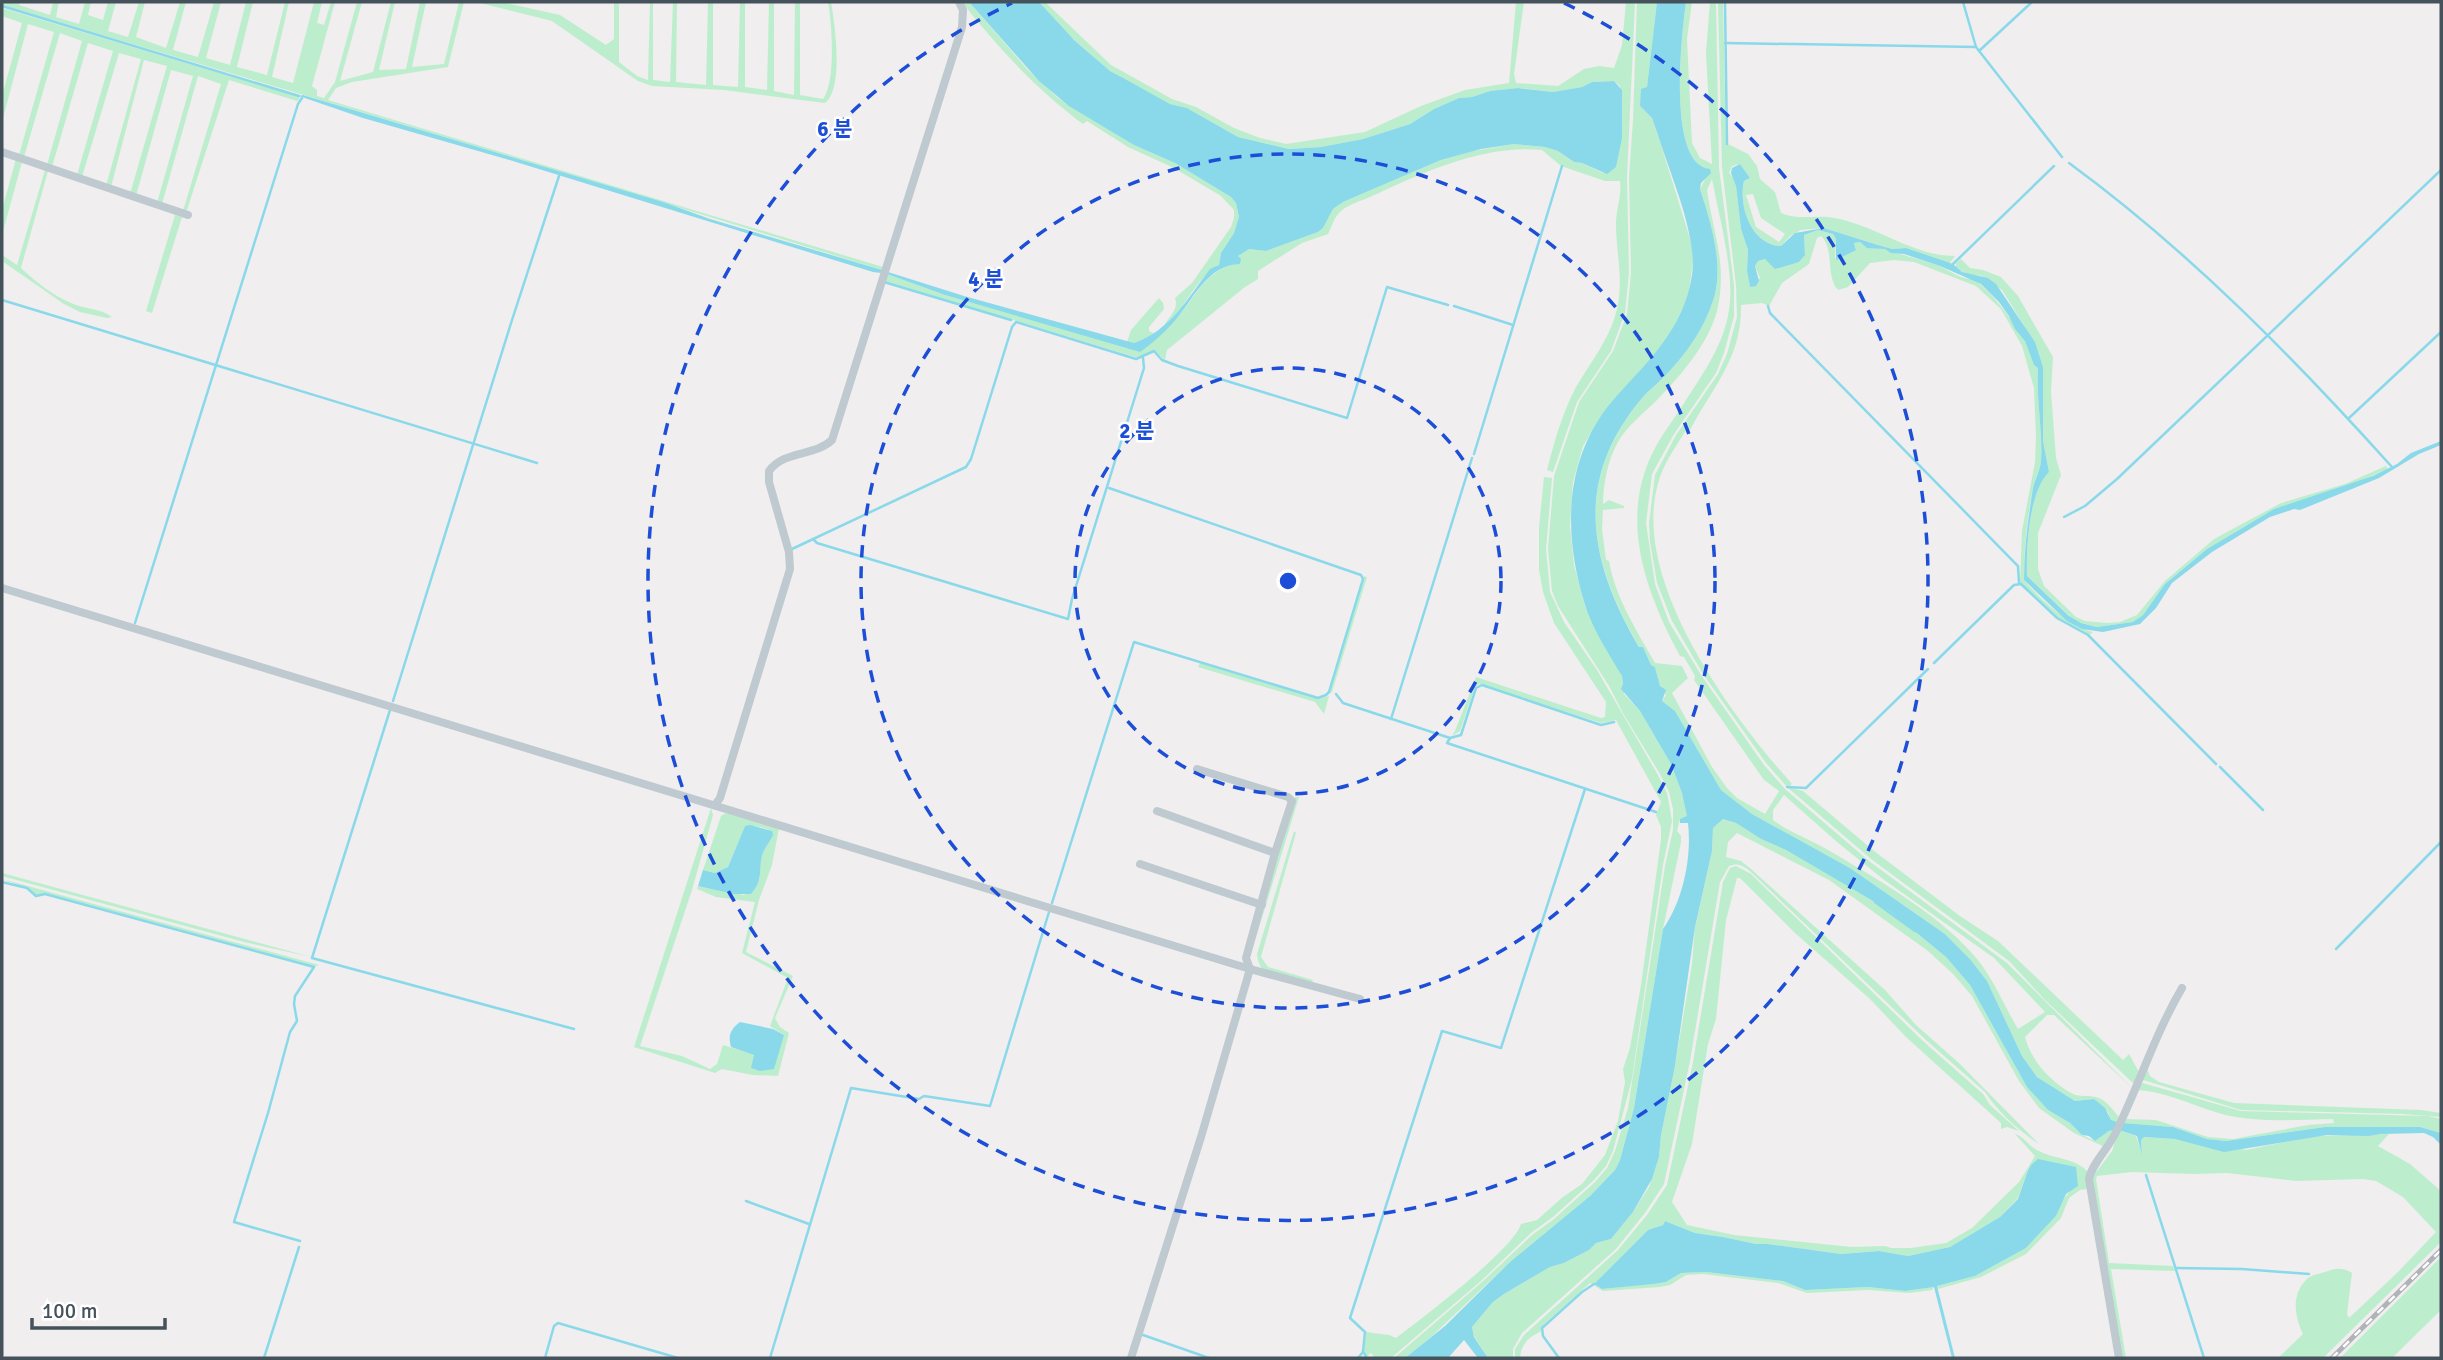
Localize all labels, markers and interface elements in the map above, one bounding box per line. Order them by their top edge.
text: 6 분 [817,116,853,142]
text: 4 분 [968,266,1004,292]
text: 2 분 [1119,418,1155,444]
centre of rings [1276,569,1300,593]
scale bar [32,1286,164,1330]
text: 100 m [42,1298,97,1324]

